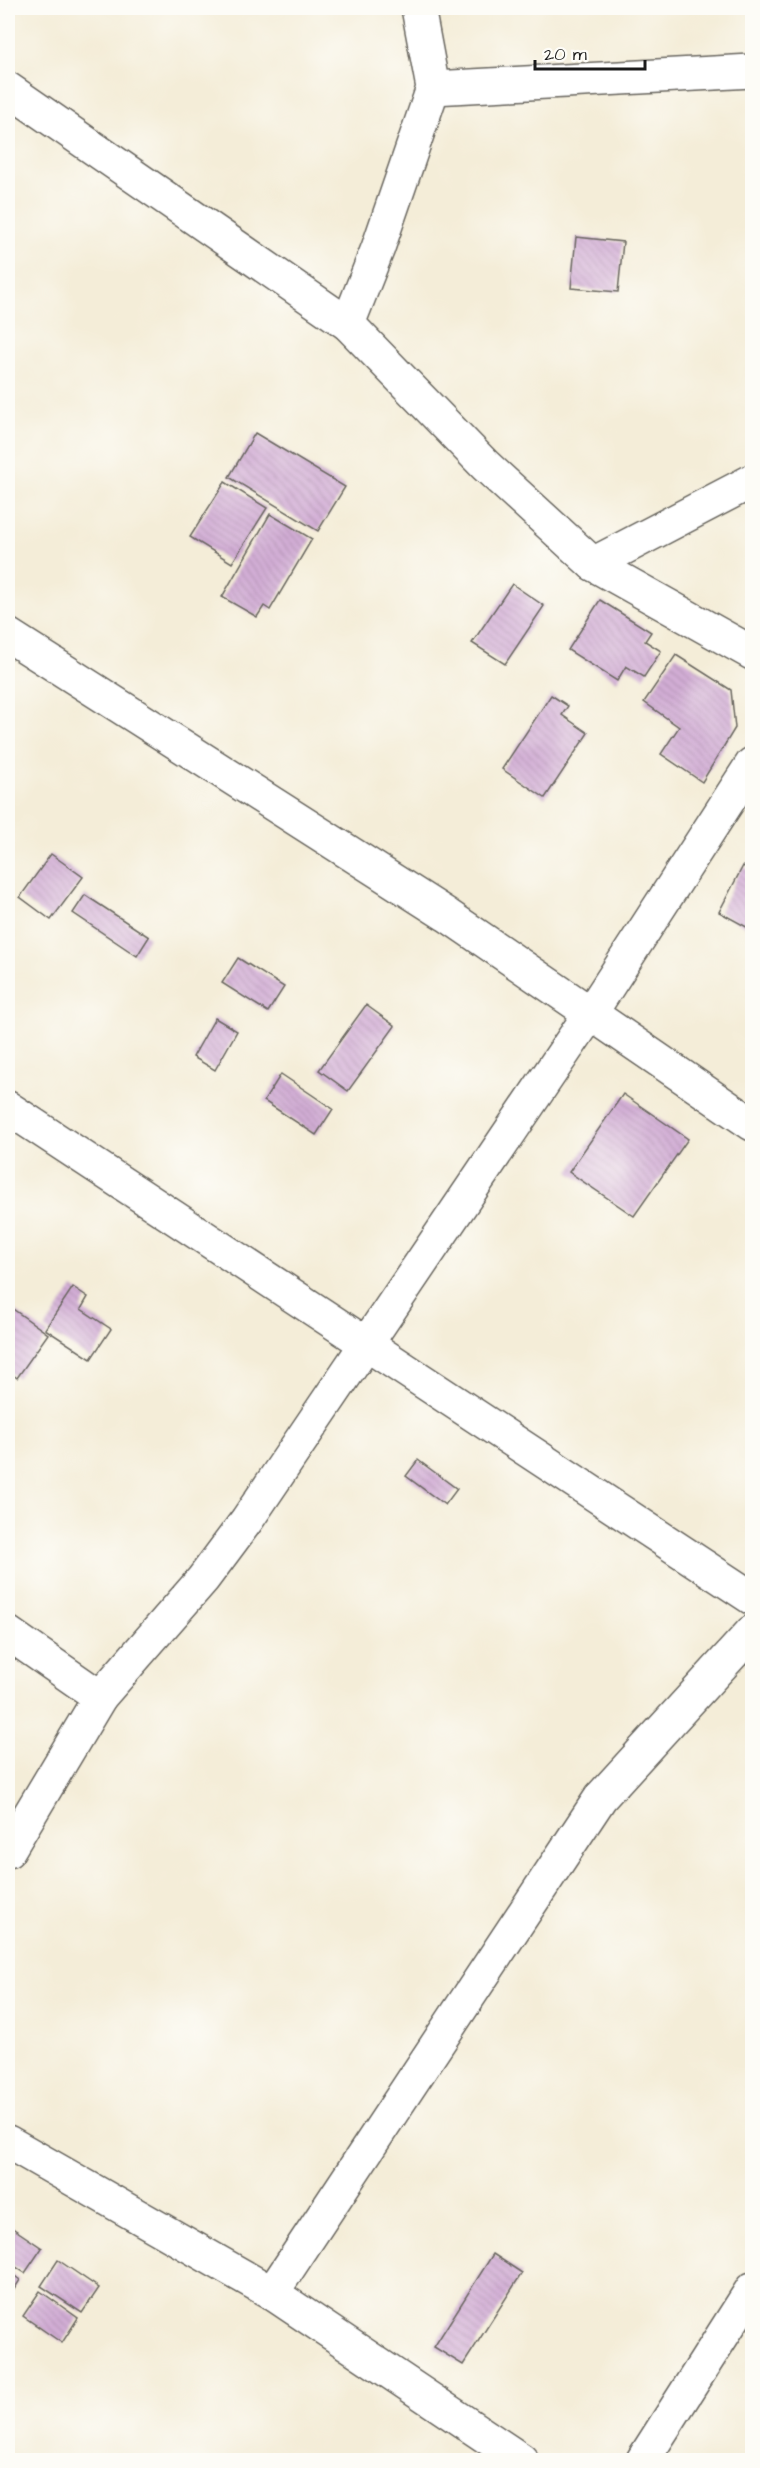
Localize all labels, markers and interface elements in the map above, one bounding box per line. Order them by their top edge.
scale bar [535,33,644,71]
text: 20 m [544,42,587,67]

